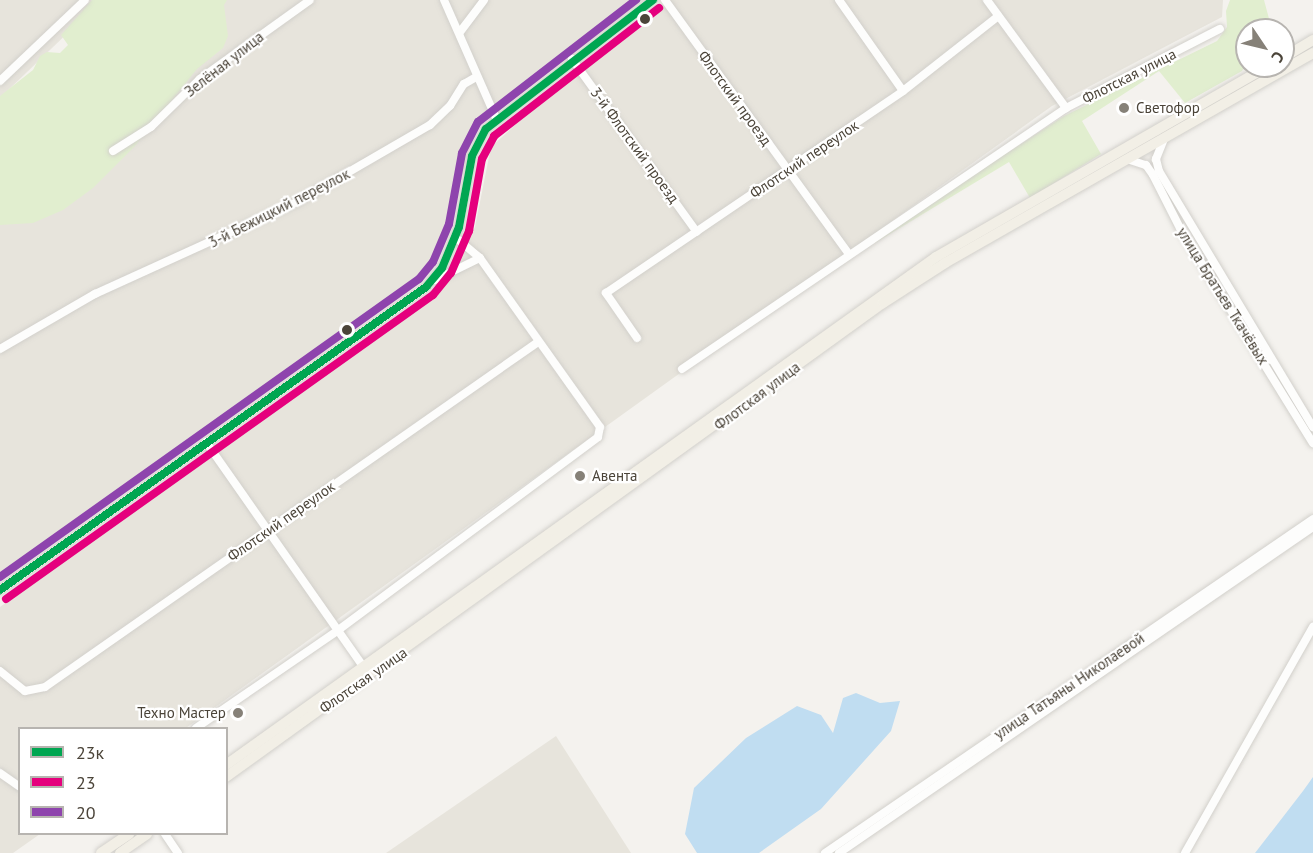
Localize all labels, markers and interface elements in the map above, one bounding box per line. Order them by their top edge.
unlabelled marker [639,13,651,25]
north arrow [1235,18,1295,78]
street label: Зелёная улица [181,28,267,100]
street label: Флотская улица [1079,45,1179,107]
street label: Флотский проезд [694,47,776,149]
text: С [1267,48,1289,67]
street label: 3-й Флотский проезд [587,84,683,206]
place label: Светофор [1136,99,1200,117]
marker: Светофор [1117,101,1131,115]
street label: Флотский переулок [746,116,862,202]
street label: 3-й Бежицкий переулок [205,165,353,251]
street label: улица Братьев Ткачёвых [1173,224,1273,368]
unlabelled marker [341,324,353,336]
street label: Флотская улица [710,358,804,434]
place label: Авента [592,467,637,485]
marker: Авента [573,469,587,483]
street label: Флотский переулок [224,477,338,565]
street label: улица Татьяны Николаевой [990,629,1148,743]
street label: Флотская улица [316,643,410,717]
place label: Техно Мастер [137,704,226,722]
marker: Техно Мастер [231,706,245,720]
legend [18,727,228,835]
text: 23к [76,741,104,764]
text: 23 [76,771,96,794]
text: 20 [76,801,96,824]

